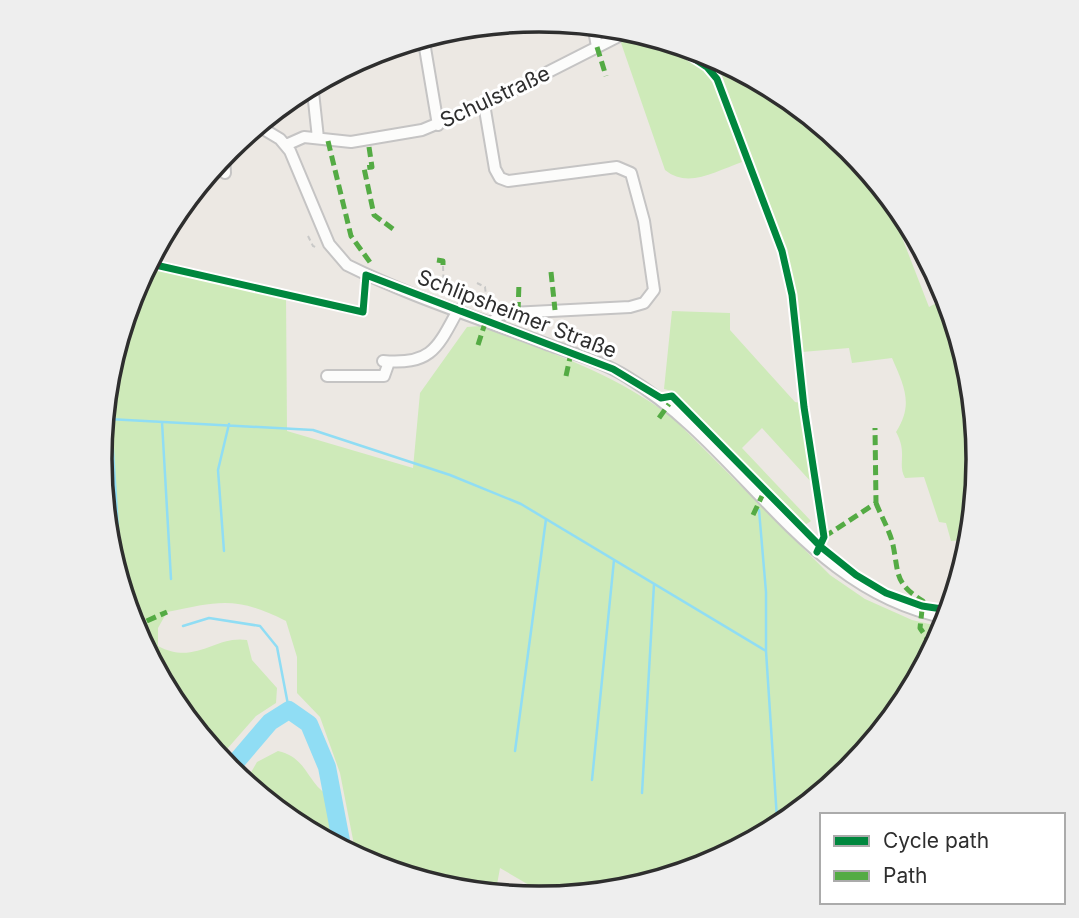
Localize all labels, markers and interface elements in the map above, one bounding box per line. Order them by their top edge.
street label: Schulstraße [436,60,554,133]
street label: Schlipsheimer Straße [414,264,620,363]
legend [820,813,1065,904]
text: Cycle path [883,828,989,853]
text: Path [883,863,928,888]

